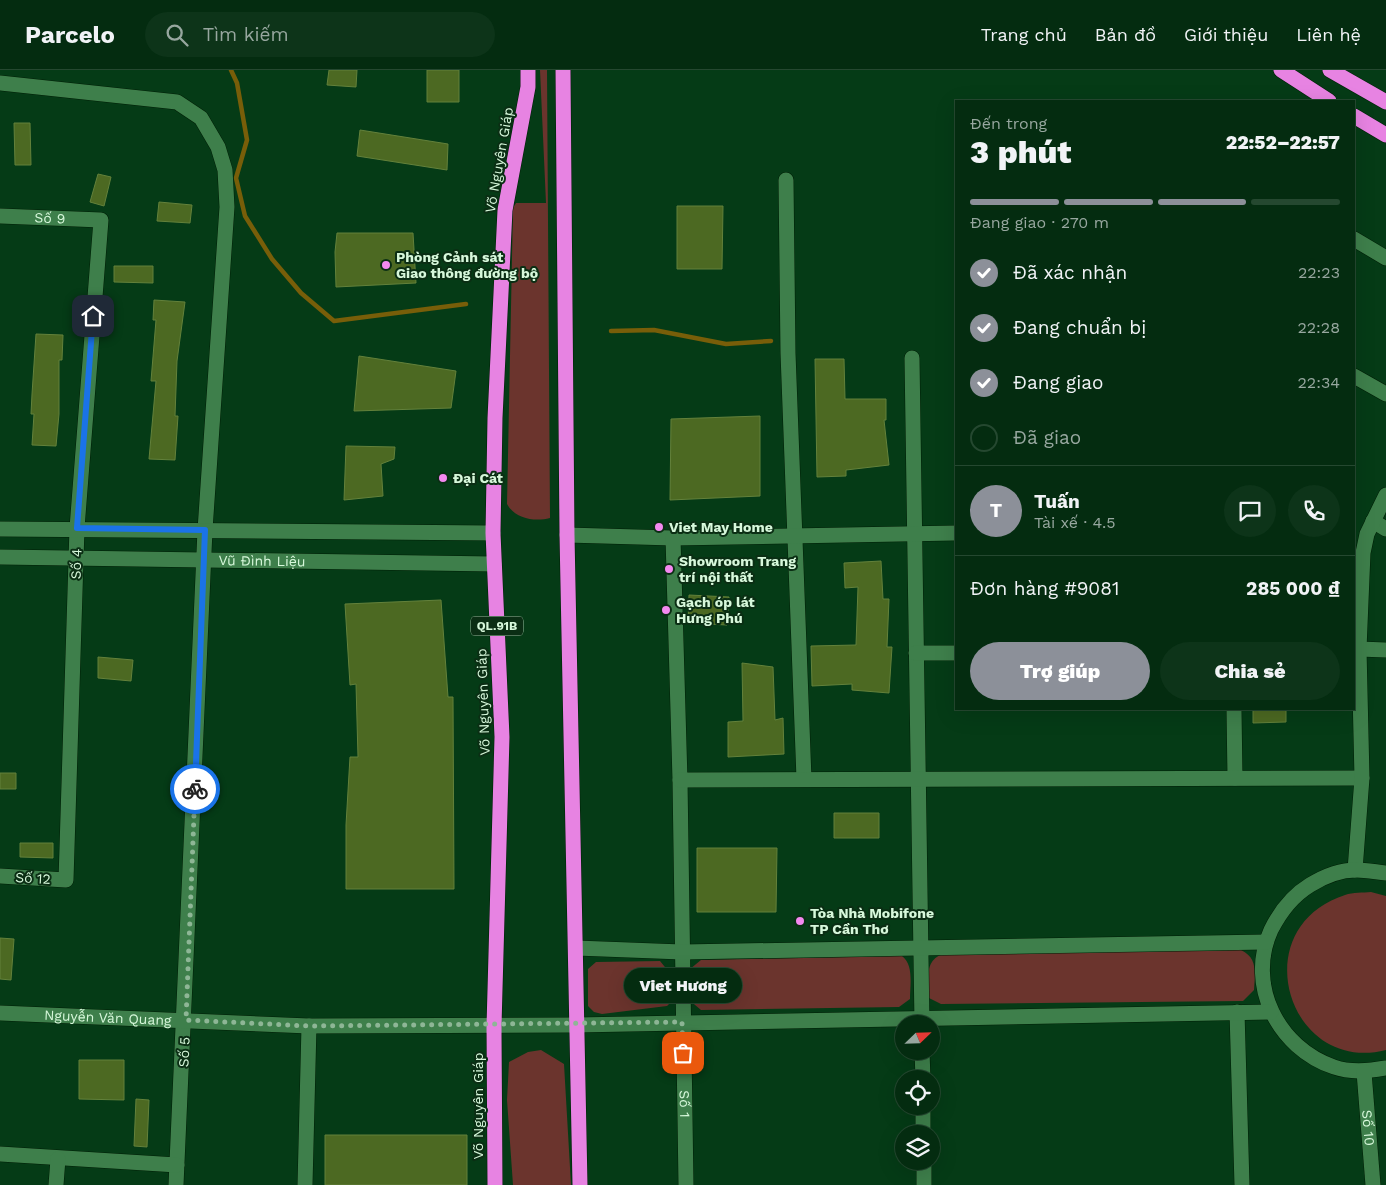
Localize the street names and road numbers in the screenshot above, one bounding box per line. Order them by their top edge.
street label: Võ Nguyên Giáp [482,106,516,214]
street label: Số 9 [34,209,66,227]
street label: Số 4 [67,548,85,580]
street label: Vũ Đình Liệu [218,552,306,569]
road number: QL.91B [471,616,523,636]
street label: Võ Nguyên Giáp [473,648,493,756]
street label: Số 12 [15,869,51,887]
street label: Nguyễn Văn Quang [44,1007,172,1028]
street label: Số 5 [175,1036,193,1068]
street label: Võ Nguyên Giáp [470,1052,486,1160]
street label: Số 1 [677,1090,693,1118]
street label: Số 10 [1359,1109,1378,1146]

